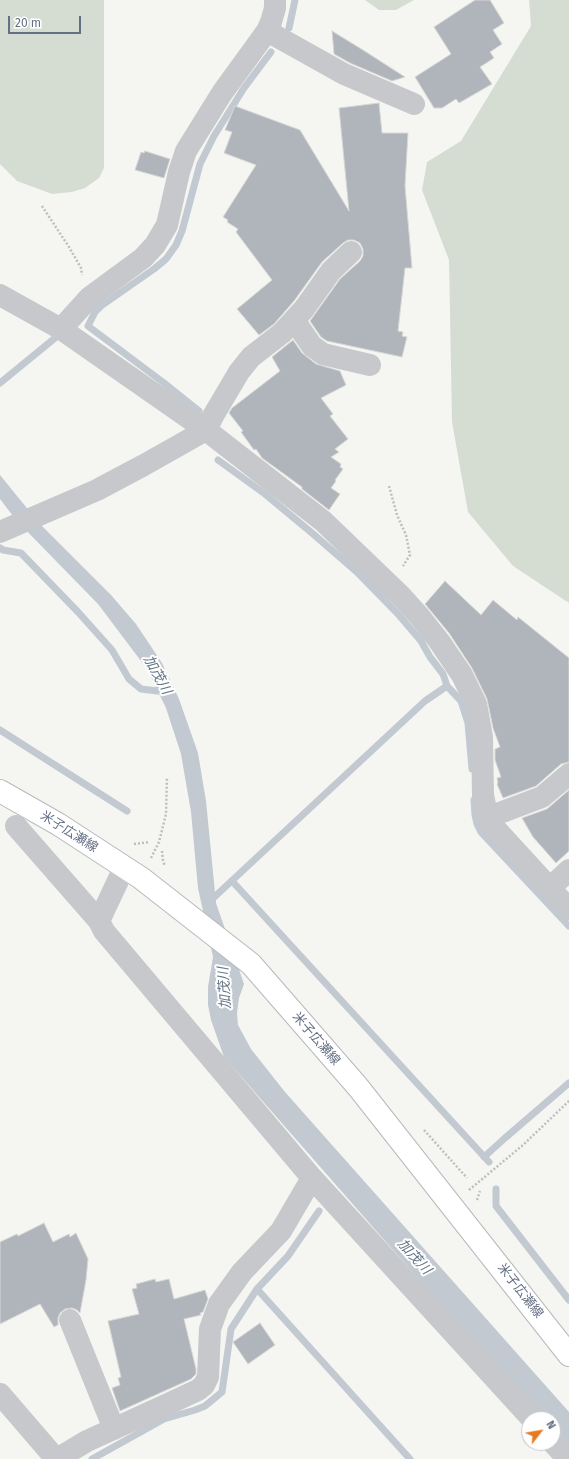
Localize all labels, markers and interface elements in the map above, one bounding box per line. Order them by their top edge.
scale bar [10,8,83,34]
text: 20 m [15,16,41,30]
water label: 加茂川 [139,653,175,697]
street label: 米子広瀬線 [37,808,101,856]
water label: 加茂川 [215,966,235,1010]
street label: 米子広瀬線 [289,1009,343,1069]
water label: 加茂川 [394,1236,434,1278]
street label: 米子広瀬線 [494,1261,546,1321]
north arrow [521,1411,561,1451]
text: N [543,1419,558,1432]

